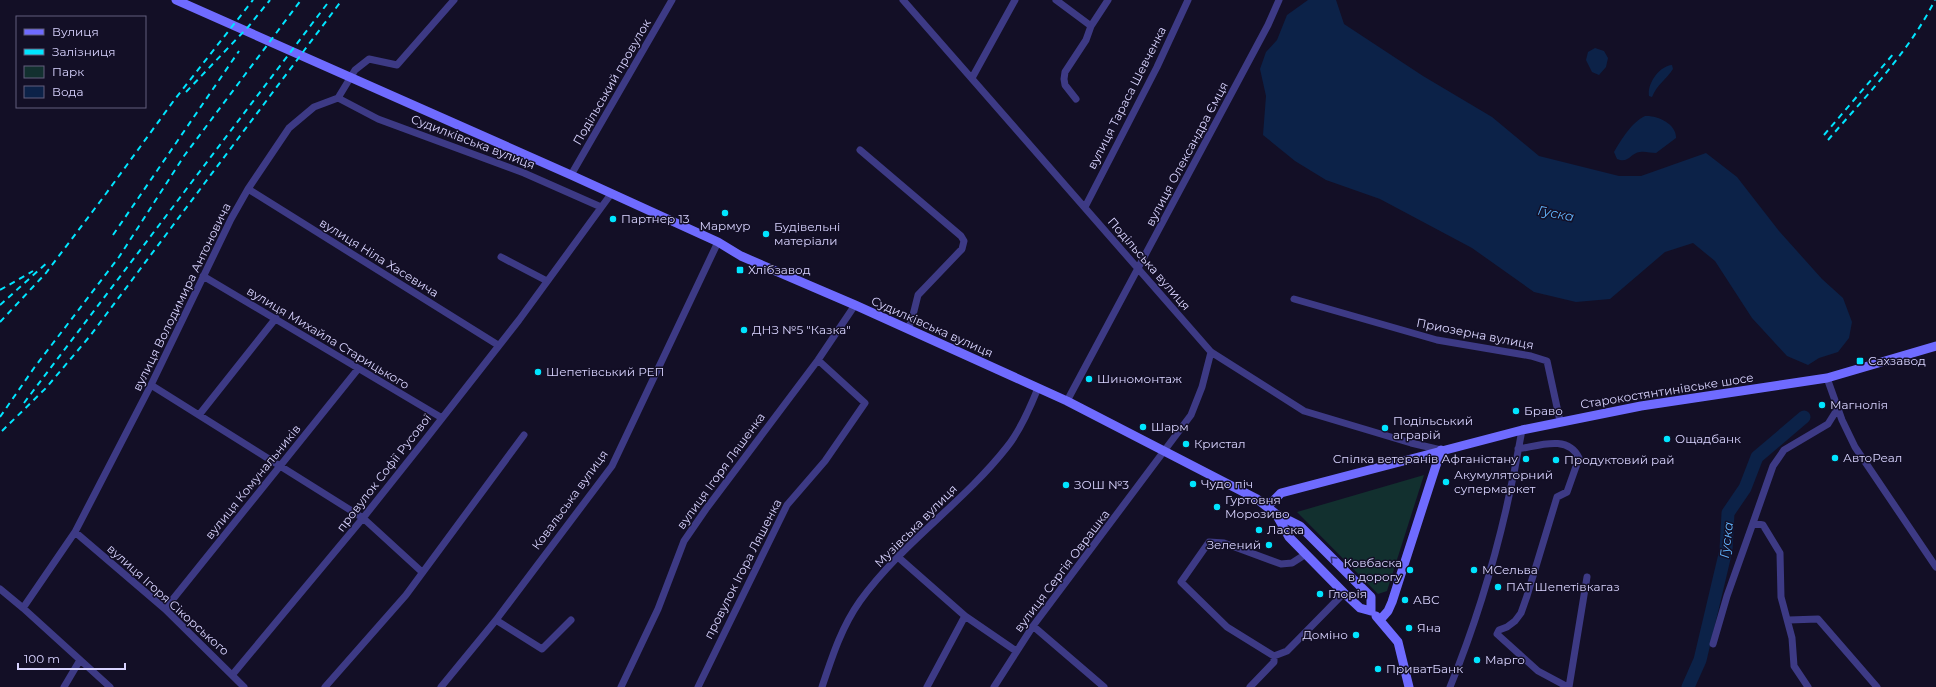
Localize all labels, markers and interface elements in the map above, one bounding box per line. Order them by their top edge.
legend [16,16,146,108]
street label: Подільський провулок [569,16,654,147]
text: Вулиця [52,24,99,39]
street label: вулиця Тараса Шевченка [1084,24,1169,172]
text: Залізниця [52,44,116,59]
text: Парк [52,64,84,79]
street label: вулиця Олександра Ємця [1142,79,1231,229]
text: Вода [52,84,83,99]
street label: Судилківська вулиця [409,111,537,172]
street label: вулиця Володимира Антоновича [129,200,234,393]
water label: Гуска [1536,202,1576,224]
marker: Мармур [720,208,730,218]
place label: Партнер 13 [621,211,690,226]
marker: Партнер 13 [608,214,618,224]
street label: Подільська вулиця [1105,214,1194,313]
street label: вулиця Ніла Хасевича [317,215,442,300]
place label: Мармур [699,218,751,233]
place label: Будівельні матеріали [774,219,840,248]
marker: Будівельні матеріали [761,229,771,239]
place label: Хлібзавод [748,262,811,277]
marker: Хлібзавод [735,265,745,275]
street label: вулиця Михайла Старицького [244,283,413,392]
street label: Судилківська вулиця [869,293,995,360]
street label: Приозерна вулиця [1415,315,1535,352]
place label: ДНЗ №5 "Казка" [752,322,851,337]
marker: ДНЗ №5 "Казка" [739,325,749,335]
place label: Сахзавод [1868,353,1926,368]
marker: Сахзавод [1855,356,1865,366]
place label: Шепетівський РЕП [546,364,664,379]
marker: Шепетівський РЕП [533,367,543,377]
street label: Старокостянтинівське шосе [1579,369,1755,412]
place label: Шиномонтаж [1097,371,1182,386]
marker: Шиномонтаж [1084,374,1094,384]
place label: Магнолія [1830,397,1888,412]
marker: Магнолія [1817,400,1827,410]
place label: Браво [1524,403,1563,418]
marker: Браво [1511,406,1521,416]
street label: вулиця Ігоря Ляшенка [673,409,768,532]
street label: провулок Софії Русової [333,411,434,535]
place label: Подільський аграрій [1393,413,1473,442]
place label: Шарм [1151,419,1189,434]
street label: вулиця Комунальників [202,421,304,542]
marker: Шарм [1138,422,1148,432]
marker: Подільський аграрій [1380,423,1390,433]
place label: Ощадбанк [1675,431,1741,446]
marker: Ощадбанк [1662,434,1672,444]
place label: Кристал [1194,436,1246,451]
marker: Кристал [1181,439,1191,449]
street label: Ковальська вулиця [528,447,611,553]
place label: АвтоРеал [1843,450,1902,465]
place label: Спілка ветеранів Афганістану [1333,451,1518,466]
place label: Продуктовий рай [1564,452,1675,467]
marker: АвтоРеал [1830,453,1840,463]
marker: Спілка ветеранів Афганістану [1521,454,1531,464]
marker: Продуктовий рай [1551,455,1561,465]
place label: Акумуляторний супермаркет [1454,467,1553,496]
place label: Чудо піч [1201,476,1253,491]
place label: ЗОШ №3 [1074,477,1129,492]
marker: Акумуляторний супермаркет [1441,477,1451,487]
marker: Чудо піч [1188,479,1198,489]
marker: ЗОШ №3 [1061,480,1071,490]
street label: Музівська вулиця [871,481,960,570]
place label: Гуртовня Морозиво [1225,492,1290,521]
street label: провулок Ігора Ляшенка [701,496,784,641]
marker: Гуртовня Морозиво [1212,502,1222,512]
street label: вулиця Сергія Оврашка [1011,507,1112,635]
water label: Гуска [1716,521,1736,559]
place label: Ласка [1267,522,1304,537]
marker: Ласка [1254,525,1264,535]
place label: Зелений [1207,537,1261,552]
marker: Зелений [1264,540,1274,550]
street label: вулиця Ігоря Сікорського [104,541,233,659]
place label: Ковбаска в дорогу [1344,555,1402,584]
one-way arrow [1330,556,1338,564]
place label: МСельва [1482,562,1538,577]
marker: Ковбаска в дорогу [1405,565,1415,575]
marker: МСельва [1469,565,1479,575]
place label: ПАТ Шепетівкагаз [1506,579,1620,594]
marker: ПАТ Шепетівкагаз [1493,582,1503,592]
place label: Глорія [1328,586,1367,601]
marker: Глорія [1315,589,1325,599]
place label: АВС [1413,592,1440,607]
marker: АВС [1400,595,1410,605]
place label: Яна [1417,620,1441,635]
marker: Яна [1404,623,1414,633]
place label: Доміно [1303,627,1348,642]
marker: Доміно [1351,630,1361,640]
scale bar [18,645,125,671]
text: 100 m [24,651,60,666]
place label: Марго [1485,652,1525,667]
marker: Марго [1472,655,1482,665]
place label: ПриватБанк [1386,661,1463,676]
marker: ПриватБанк [1373,664,1383,674]

